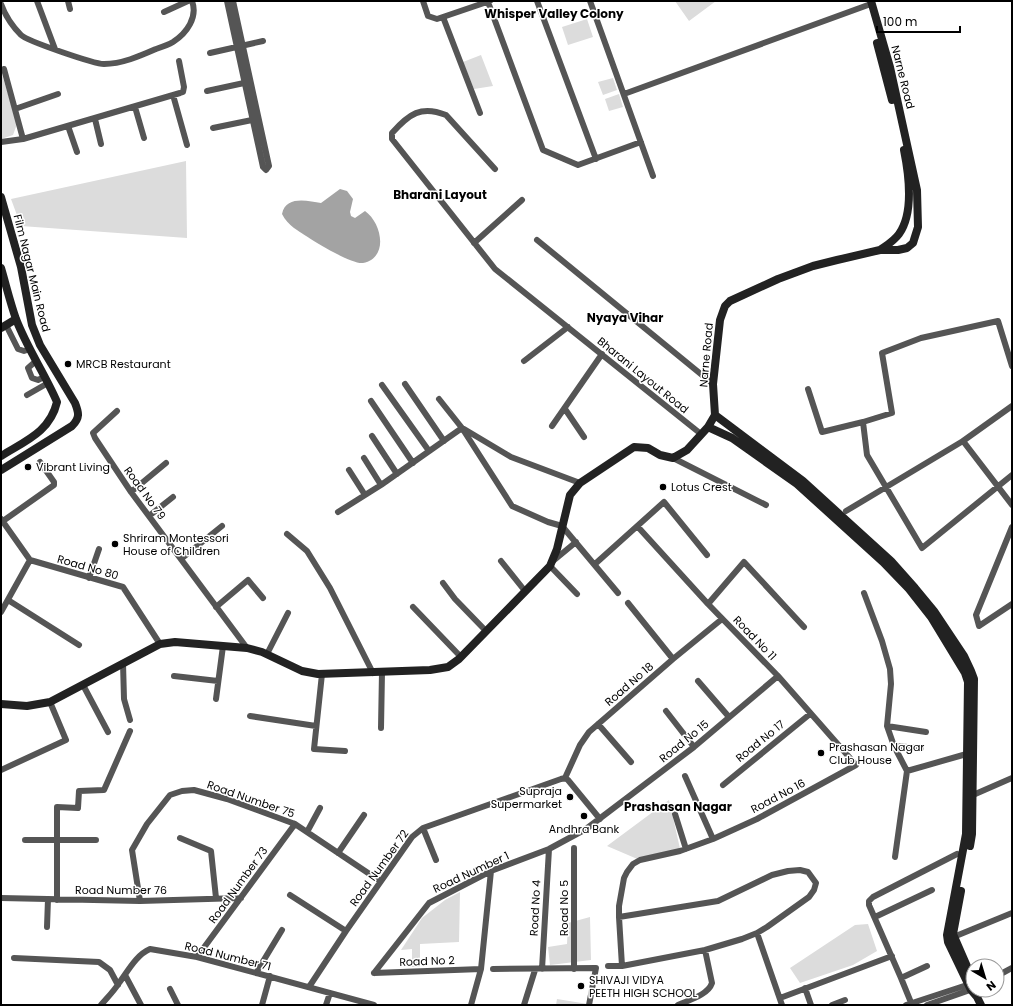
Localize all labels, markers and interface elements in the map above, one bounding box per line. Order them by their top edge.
district label: Whisper Valley Colony [484,5,624,22]
scale bar [877,8,960,34]
text: 100 m [883,13,917,30]
street label: Narne Road [887,44,919,110]
district label: Bharani Layout [393,186,487,203]
street label: Film Nagar Main Road [10,213,54,333]
district label: Nyaya Vihar [587,309,663,326]
street label: Narne Road [695,322,717,388]
street label: Bharani Layout Road [594,333,692,417]
place label: MRCB Restaurant [76,356,171,372]
marker: MRCB Restaurant [63,359,73,369]
place label: Vibrant Living [36,459,110,475]
marker: Vibrant Living [23,462,33,472]
street label: Road No 79 [120,463,170,523]
place label: Lotus Crest [671,479,732,495]
marker: Lotus Crest [658,482,668,492]
place label: Shriram Montessori House of Children [123,530,229,559]
marker: Shriram Montessori House of Children [110,539,120,549]
street label: Road No 80 [55,551,121,583]
street label: Road No 11 [730,612,780,664]
street label: Road No 18 [601,658,657,710]
street label: Road No 15 [656,716,712,766]
street label: Road No 17 [732,716,788,766]
place label: Prashasan Nagar Club House [829,739,924,768]
marker: Prashasan Nagar Club House [816,748,826,758]
street label: Road No 16 [748,775,808,817]
street label: Road Number 75 [205,776,297,822]
place label: Supraja Supermarket [491,783,562,812]
marker: Supraja Supermarket [565,792,575,802]
district label: Prashasan Nagar [624,798,732,815]
marker: Andhra Bank [579,811,589,821]
place label: Andhra Bank [549,821,619,837]
street label: Road Number 72 [346,826,412,910]
street label: Road Number 73 [205,843,271,927]
street label: Road Number 1 [430,847,512,897]
street label: Road No 4 [526,879,544,936]
street label: Road No 5 [556,880,572,936]
street label: Road Number 76 [75,882,167,898]
street label: Road Number 71 [183,938,273,974]
street label: Road No 2 [399,952,455,970]
north arrow [965,958,1005,998]
place label: SHIVAJI VIDYA PEETH HIGH SCHOOL [589,972,697,1001]
text: N [983,977,999,995]
marker: SHIVAJI VIDYA PEETH HIGH SCHOOL [576,981,586,991]

